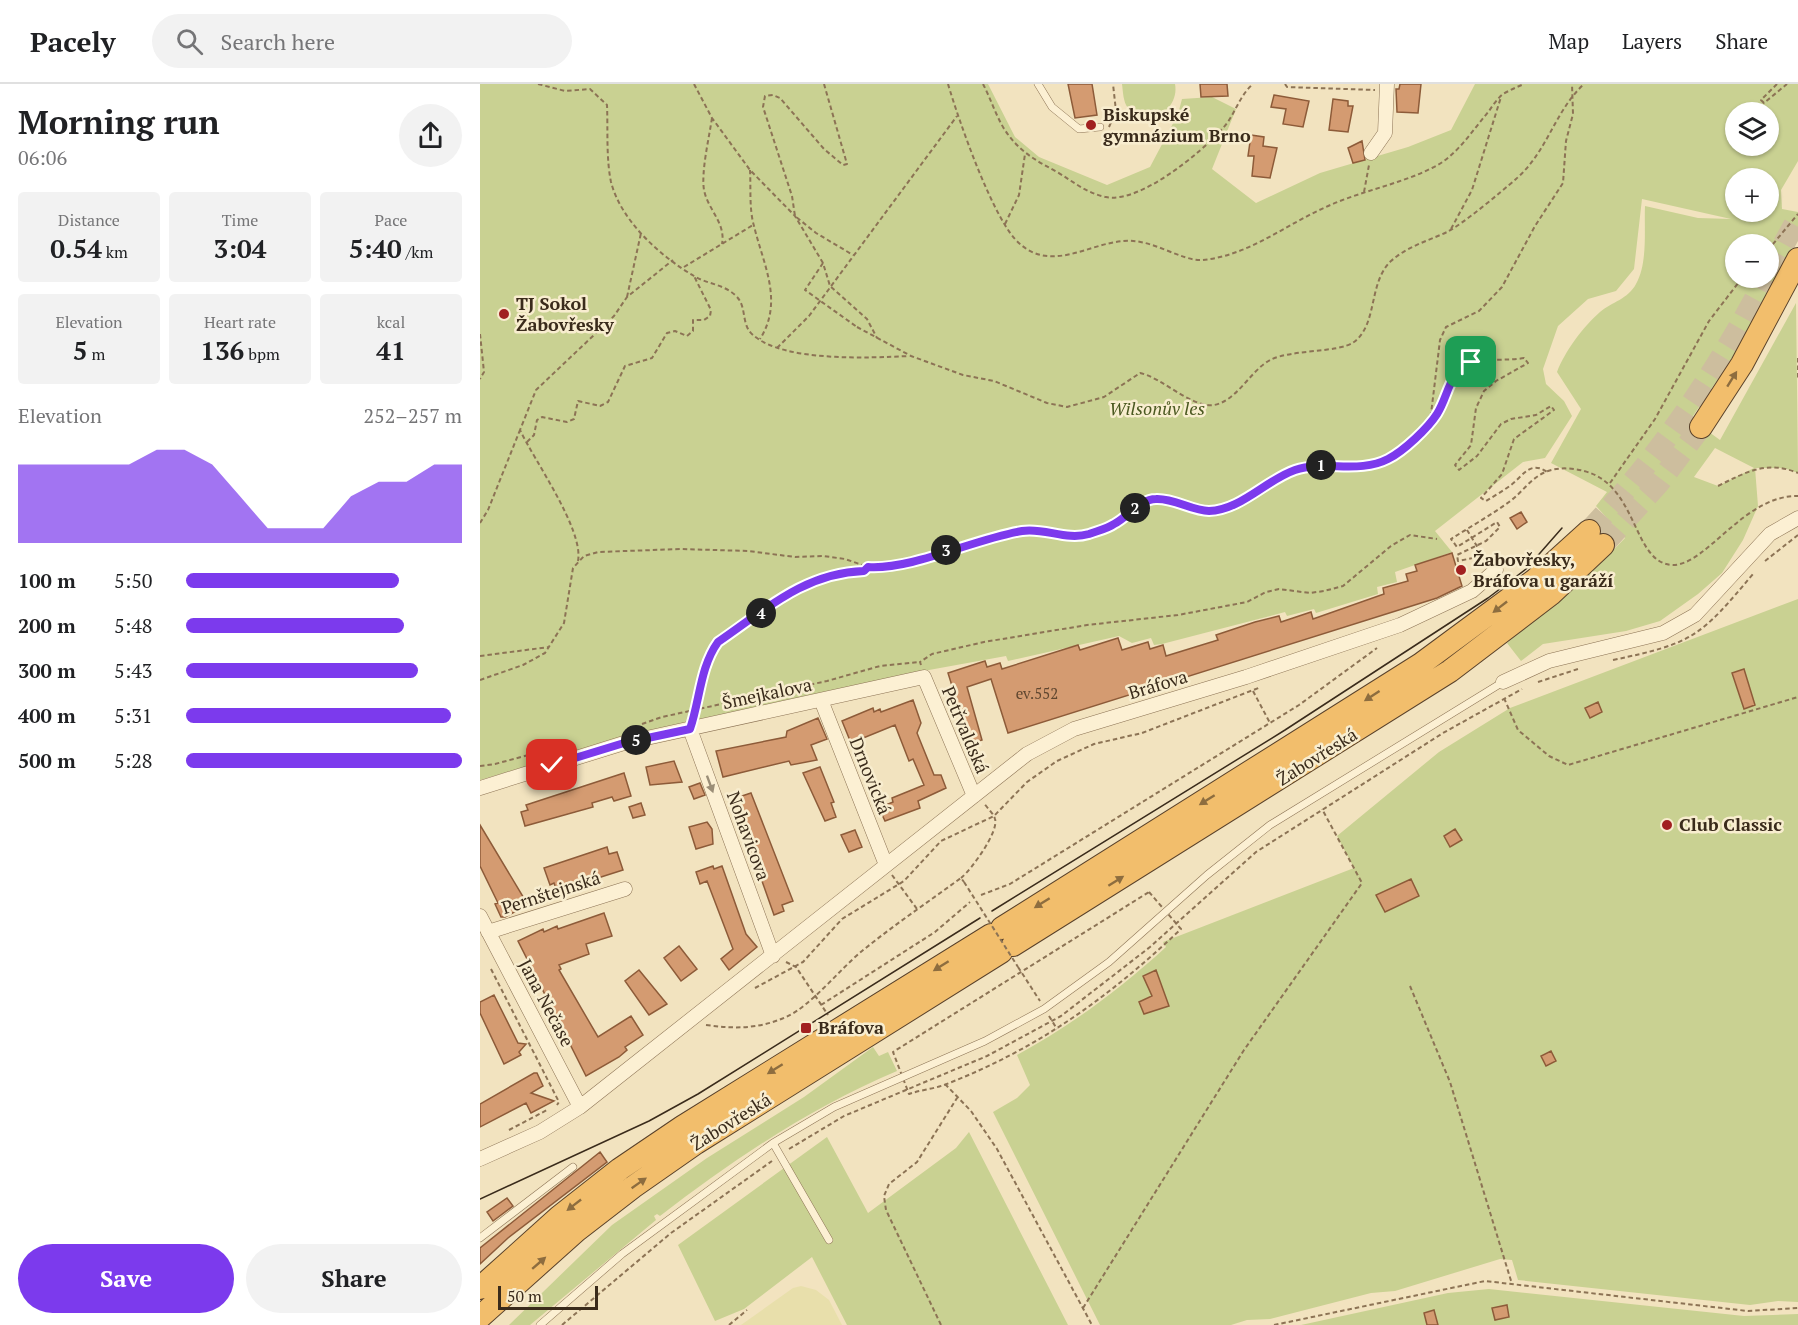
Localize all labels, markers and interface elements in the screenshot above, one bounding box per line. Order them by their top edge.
search box [152,14,572,68]
text: Pacely [30,23,116,60]
icon: search [173,25,206,58]
text: Search here [221,27,335,56]
text: Map [1548,27,1589,55]
text: Layers [1622,27,1682,55]
text: Share [1715,27,1768,55]
text: Morning run [18,100,220,143]
place label: Biskupské gymnázium Brno [1103,102,1251,147]
map controls [1725,102,1779,288]
button: layers [1725,102,1779,156]
button: share [399,104,462,167]
marker: Biskupské gymnázium Brno [1084,118,1098,132]
text: 06:06 [18,144,67,171]
button: + [1725,168,1779,222]
text: Distance [58,209,120,231]
text: Time [222,209,258,231]
text: Pace [375,209,407,231]
text: 0.54 [50,231,102,265]
text: 3:04 [214,231,267,265]
text: 5:40 [349,231,402,265]
button: − [1725,234,1779,288]
text: km [102,241,128,263]
text: /km [402,241,433,263]
place label: TJ Sokol Žabovřesky [516,291,614,336]
marker: TJ Sokol Žabovřesky [497,307,511,321]
text: Elevation [55,311,123,333]
text: Heart rate [204,311,276,333]
text: kcal [377,311,405,333]
text: 5 [73,333,88,367]
text: 136 [200,333,244,367]
text: 41 [376,333,406,367]
pin [1445,336,1496,387]
text: m [88,343,105,365]
text: bpm [244,343,280,365]
icon: arrive [1454,345,1487,378]
one-way arrow [1727,371,1738,387]
park label: Wilsonův les [1109,396,1205,420]
text: Elevation [18,402,102,429]
text: 252–257 m [363,402,462,429]
pin: 1 [1306,450,1336,480]
text: 1 [1316,454,1326,476]
pin: 2 [1120,493,1150,523]
text: 2 [1130,497,1140,519]
pin: 3 [931,535,961,565]
text: 3 [941,539,951,561]
place label: Žabovřesky, Bráfova u garáží [1473,547,1613,592]
marker: Žabovřesky, Bráfova u garáží [1454,563,1468,577]
text: 100 m [18,567,76,594]
text: 5:50 [114,567,153,594]
pin: 4 [746,598,776,628]
one-way arrow [1493,600,1508,612]
text: 4 [756,602,766,624]
text: 200 m [18,612,76,639]
text: 5:48 [114,612,153,639]
text: 300 m [18,657,76,684]
text: 5:43 [114,657,153,684]
street label: Bráfova [1125,664,1190,704]
street label: Šmejkalova [720,672,814,714]
street label: Petřvaldská [937,682,995,777]
house number: ev.552 [1016,683,1058,703]
one-way arrow [1364,690,1380,701]
text: 400 m [18,702,76,729]
text: 5:31 [114,702,153,729]
street label: Žabovřeská [1272,722,1361,790]
pin: 5 [621,725,651,755]
text: 5 [631,729,641,751]
street label: Drnovická [845,733,897,818]
pin [526,739,577,790]
text: 500 m [18,747,76,774]
text: 5:28 [114,747,153,774]
icon: check [535,748,568,781]
one-way arrow [706,775,715,793]
street label: Nohavicova [722,788,776,884]
one-way arrow [1199,794,1215,805]
place label: Club Classic [1679,812,1782,836]
marker: Club Classic [1660,818,1674,832]
street label: Pernštejnská [498,865,603,919]
one-way arrow [1108,876,1124,887]
one-way arrow [1033,897,1050,908]
street label: Jana Nečase [514,955,580,1051]
one-way arrow [933,960,949,971]
place label: Bráfova [818,1015,884,1039]
marker: Bráfova [799,1021,813,1035]
one-way arrow [767,1063,783,1074]
street label: Žabovřeská [686,1087,775,1155]
one-way arrow [630,1177,646,1189]
one-way arrow [566,1199,582,1212]
button: Save [18,1244,234,1313]
button: Share [246,1244,462,1313]
one-way arrow [531,1257,546,1270]
scale bar [498,1283,598,1310]
text: 50 m [507,1285,542,1307]

